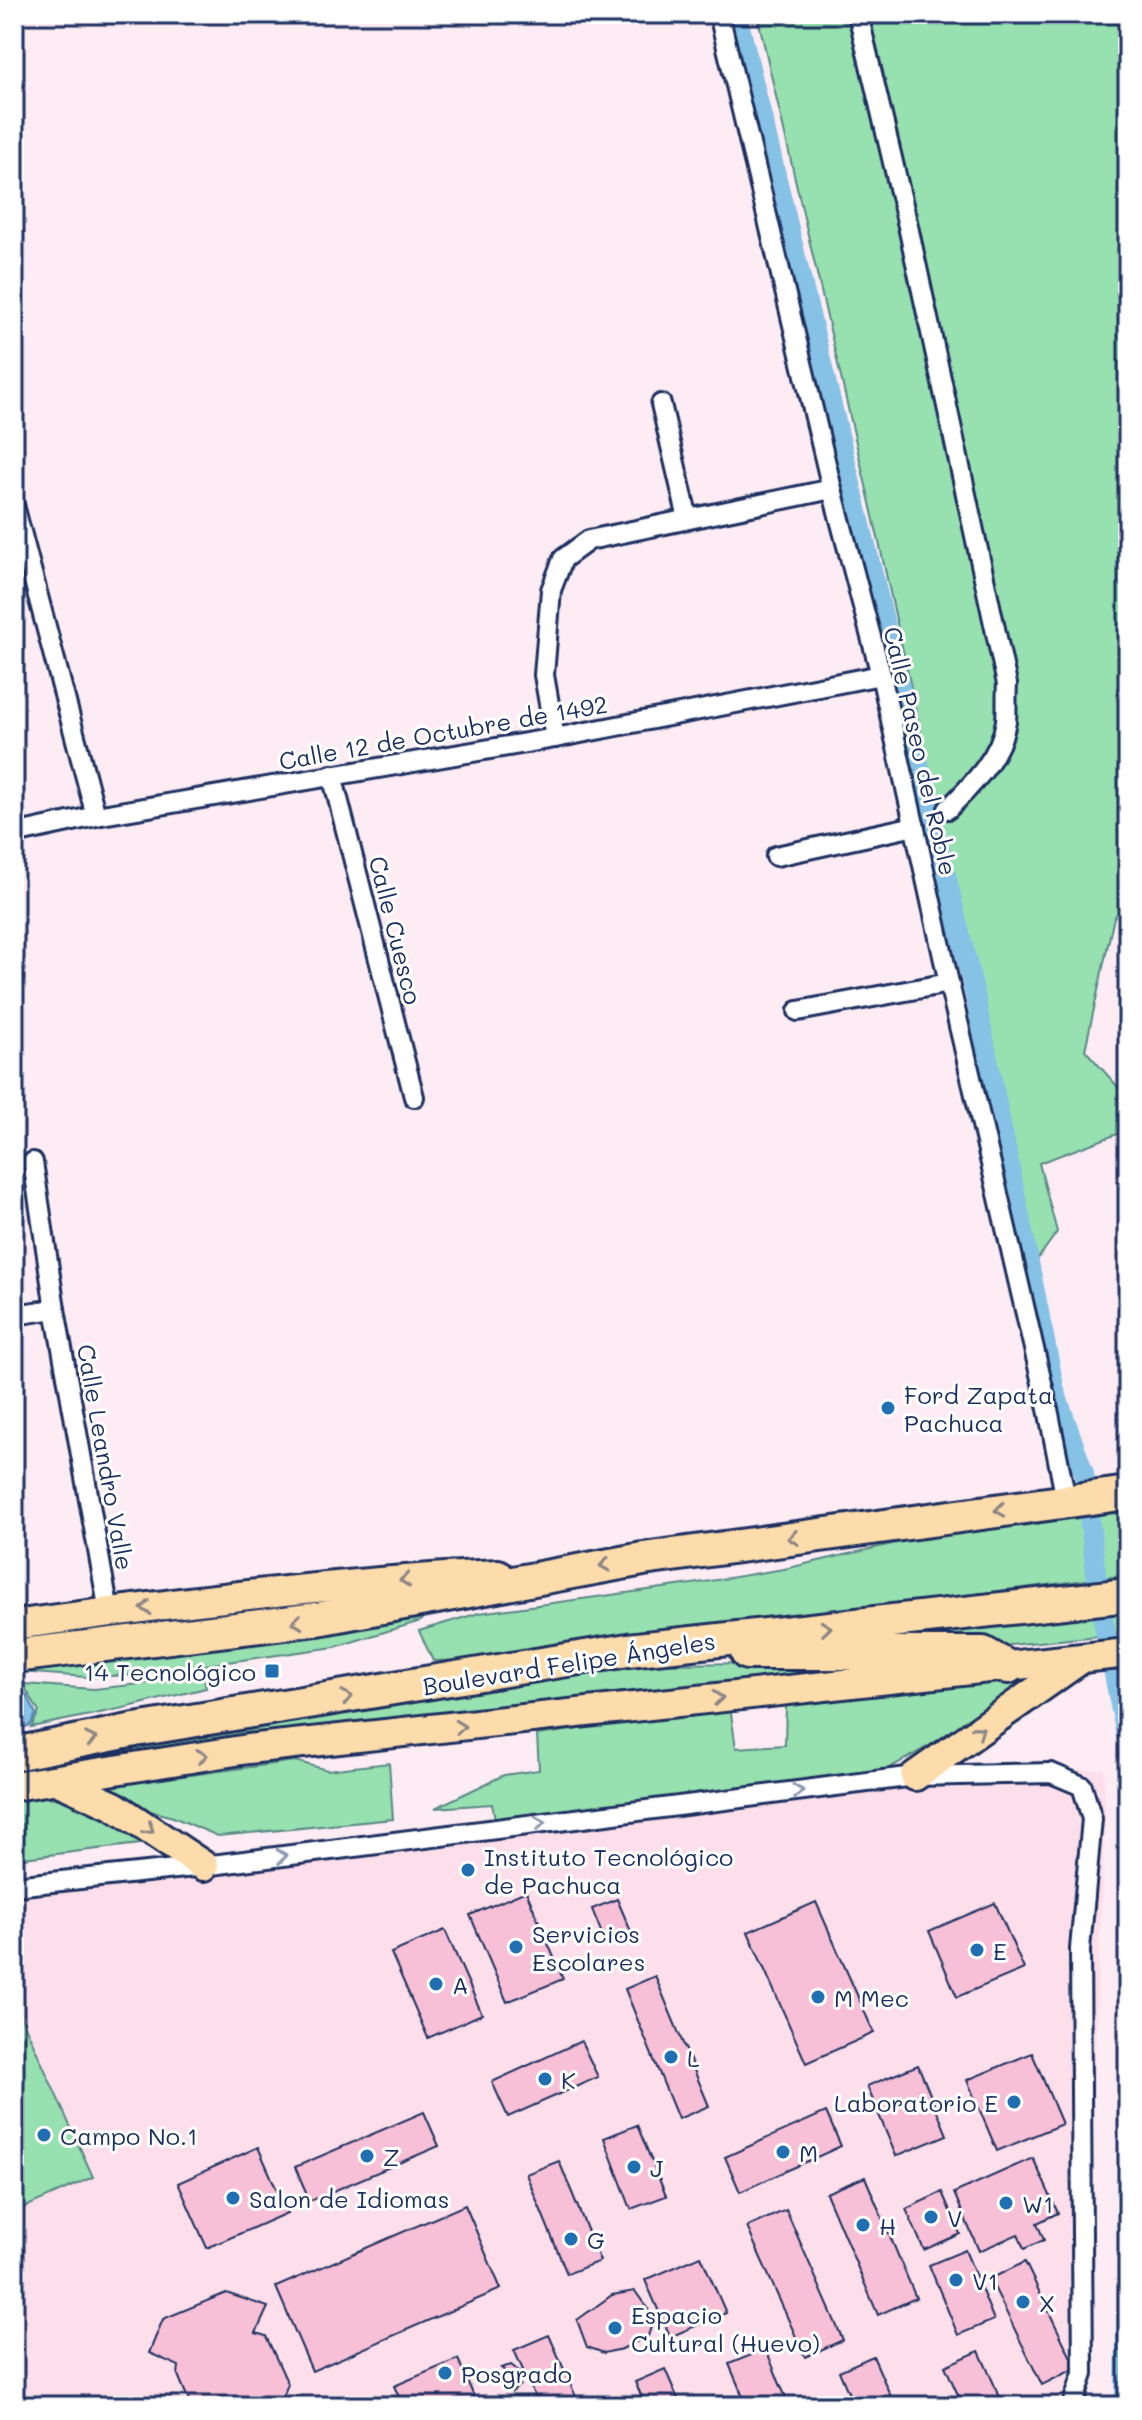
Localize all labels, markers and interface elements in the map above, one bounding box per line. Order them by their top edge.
street label: Calle Paseo del Roble [877,624,965,878]
street label: Calle 12 de Octubre de 1492 [276,688,610,776]
street label: Calle Cuesco [363,853,429,1007]
street label: Calle Leandro Valle [71,1342,141,1572]
place label: Ford Zapata Pachuca [904,1379,1053,1438]
marker: Ford Zapata Pachuca [879,1399,897,1417]
one-way arrow [993,1501,1007,1518]
one-way arrow [786,1530,799,1547]
one-way arrow [598,1556,612,1573]
one-way arrow [398,1571,411,1588]
one-way arrow [140,1599,153,1616]
one-way arrow [291,1613,304,1630]
one-way arrow [820,1620,833,1637]
street label: Boulevard Felipe Ángeles [420,1625,718,1701]
place label: 14 Tecnológico [84,1656,256,1687]
marker: 14 Tecnológico [263,1662,281,1680]
one-way arrow [340,1689,354,1706]
one-way arrow [712,1690,725,1707]
one-way arrow [454,1718,467,1735]
one-way arrow [970,1726,984,1741]
one-way arrow [83,1731,97,1748]
one-way arrow [195,1748,208,1765]
one-way arrow [791,1783,804,1800]
one-way arrow [533,1815,546,1832]
one-way arrow [140,1819,154,1834]
place label: Instituto Tecnológico de Pachuca [484,1841,733,1900]
one-way arrow [276,1848,289,1865]
marker: Instituto Tecnológico de Pachuca [459,1861,477,1879]
place label: Servicios Escolares [532,1918,645,1977]
place label: E [993,1935,1007,1966]
marker: Servicios Escolares [507,1938,525,1956]
marker: E [968,1941,986,1959]
place label: A [452,1969,469,2000]
marker: A [427,1975,445,1993]
place label: M Mec [834,1982,909,2013]
marker: M Mec [809,1988,827,2006]
place label: L [687,2042,700,2073]
marker: L [662,2048,680,2066]
place label: K [561,2064,576,2095]
marker: K [536,2070,554,2088]
place label: Laboratorio E [834,2087,998,2118]
marker: Laboratorio E [1005,2093,1023,2111]
place label: Campo No.1 [60,2120,198,2151]
marker: Campo No.1 [35,2126,53,2144]
place label: M [799,2137,818,2168]
place label: Z [383,2141,399,2172]
marker: M [774,2143,792,2161]
marker: Z [358,2147,376,2165]
place label: J [650,2152,663,2183]
marker: J [625,2158,643,2176]
place label: Salon de Idiomas [249,2183,450,2214]
place label: W1 [1022,2188,1054,2219]
marker: Salon de Idiomas [224,2189,242,2207]
marker: W1 [997,2194,1015,2212]
place label: V [947,2202,962,2233]
marker: V [922,2208,940,2226]
place label: H [879,2210,896,2241]
marker: H [854,2216,872,2234]
place label: G [587,2224,605,2255]
marker: G [562,2230,580,2248]
place label: V1 [972,2265,998,2296]
marker: V1 [947,2271,965,2289]
place label: X [1039,2287,1055,2318]
marker: X [1014,2293,1032,2311]
place label: Espacio Cultural (Huevo) [631,2299,820,2358]
marker: Espacio Cultural (Huevo) [606,2319,624,2337]
place label: Posgrado [461,2358,572,2389]
marker: Posgrado [436,2364,454,2382]

